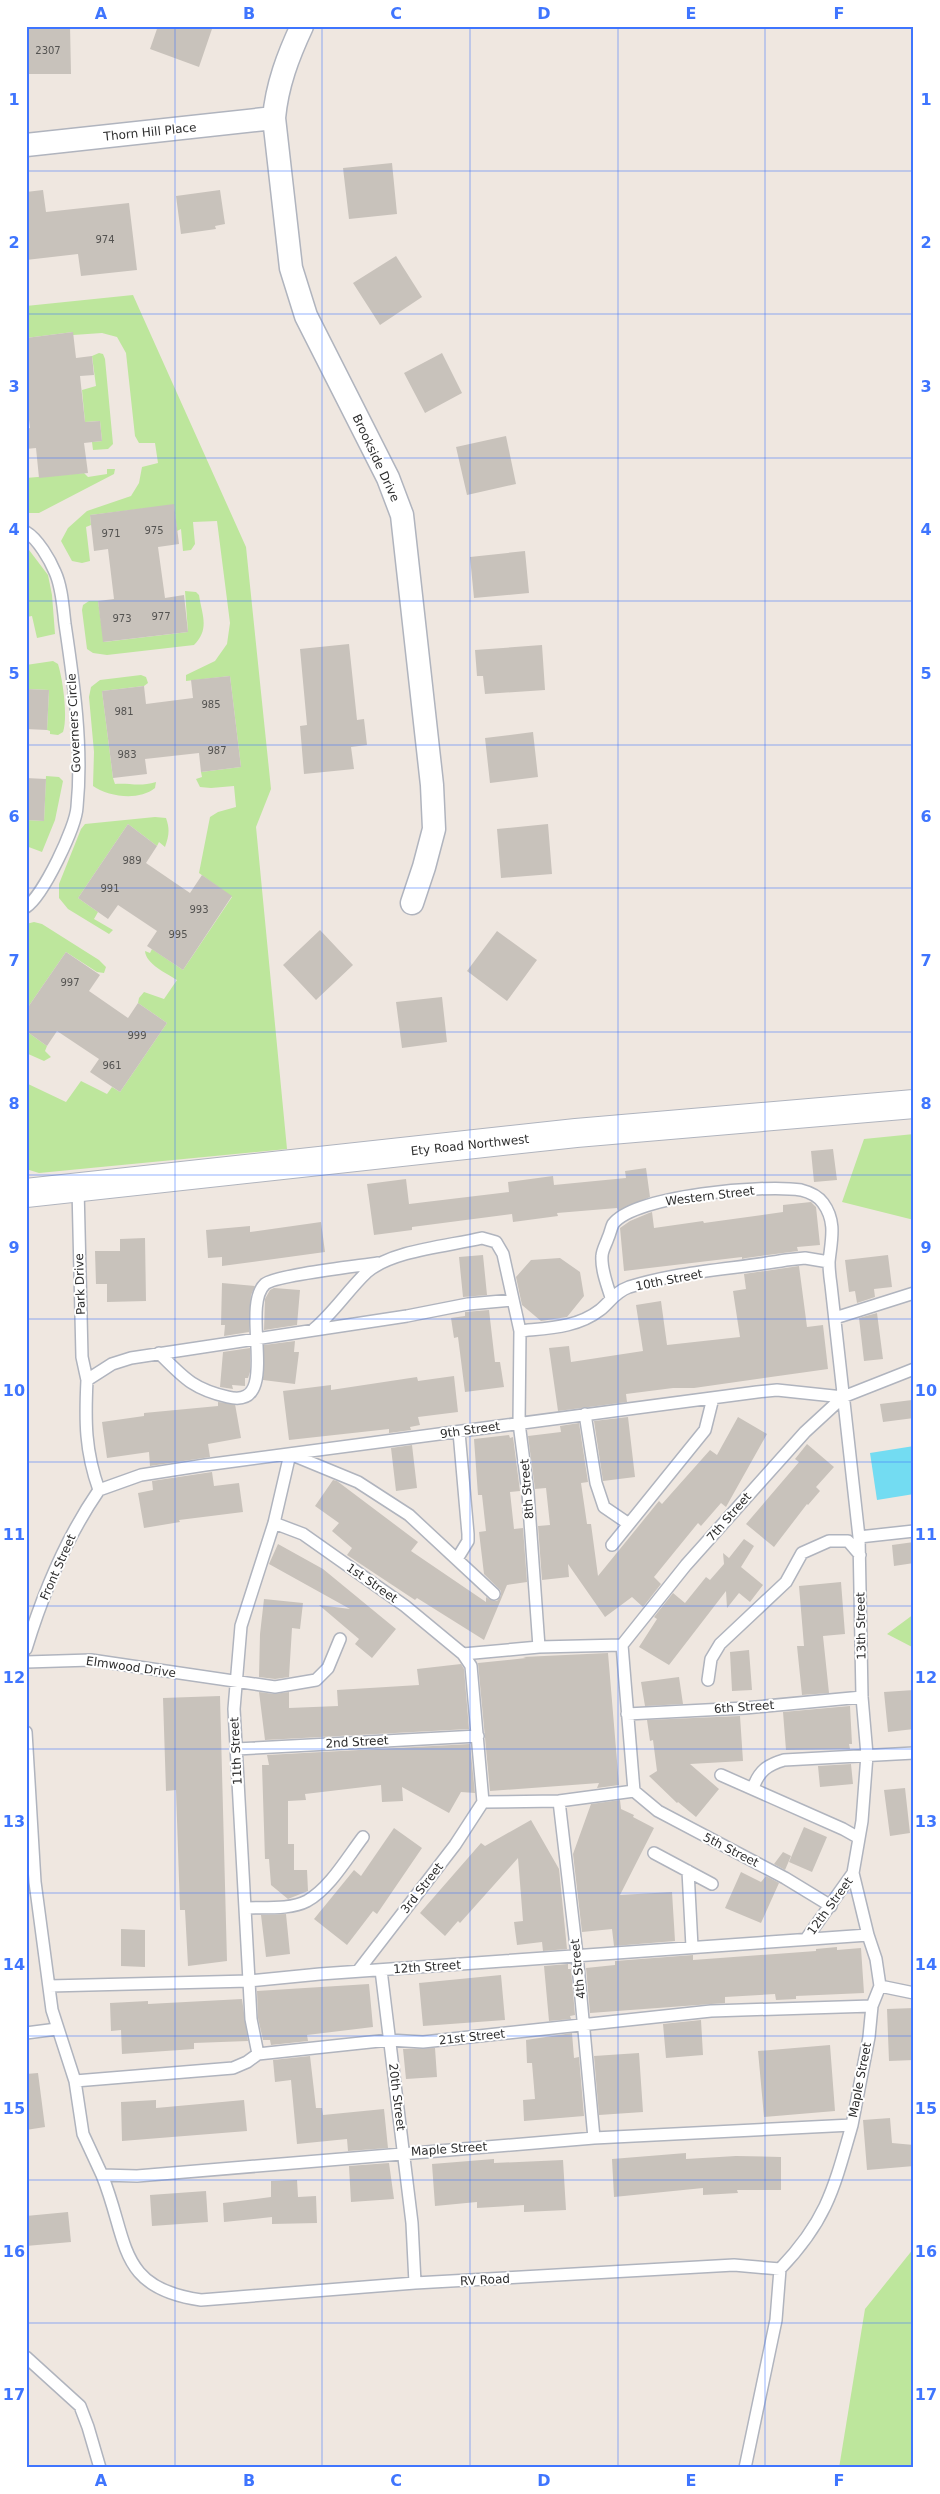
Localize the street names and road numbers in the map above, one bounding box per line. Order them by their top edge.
street label: Thorn Hill Place [102,120,197,144]
street label: Brookside Drive [350,412,402,504]
street label: Governers Circle [64,673,84,773]
street label: Ety Road Northwest [410,1132,530,1158]
street label: Western Street [665,1184,756,1208]
street label: Park Drive [72,1253,88,1315]
street label: 10th Street [634,1267,704,1293]
street label: 9th Street [439,1419,501,1441]
street label: 8th Street [517,1458,537,1520]
street label: 7th Street [704,1489,754,1544]
street label: Front Street [37,1532,79,1602]
street label: 1st Street [344,1560,400,1606]
street label: 13th Street [853,1592,869,1660]
street label: Elmwood Drive [85,1654,177,1680]
street label: 6th Street [713,1698,775,1716]
street label: 11th Street [227,1716,245,1785]
street label: 2nd Street [325,1733,389,1751]
street label: 5th Street [701,1830,761,1870]
street label: 3rd Street [398,1860,446,1916]
street label: 12th Street [804,1874,856,1938]
street label: 4th Street [568,1938,588,2000]
street label: 12th Street [393,1958,462,1976]
street label: 21st Street [438,2027,506,2047]
street label: Maple Street [846,2041,874,2119]
street label: 20th Street [386,2062,408,2132]
street label: Maple Street [410,2139,488,2159]
street label: RV Road [460,2272,510,2288]

